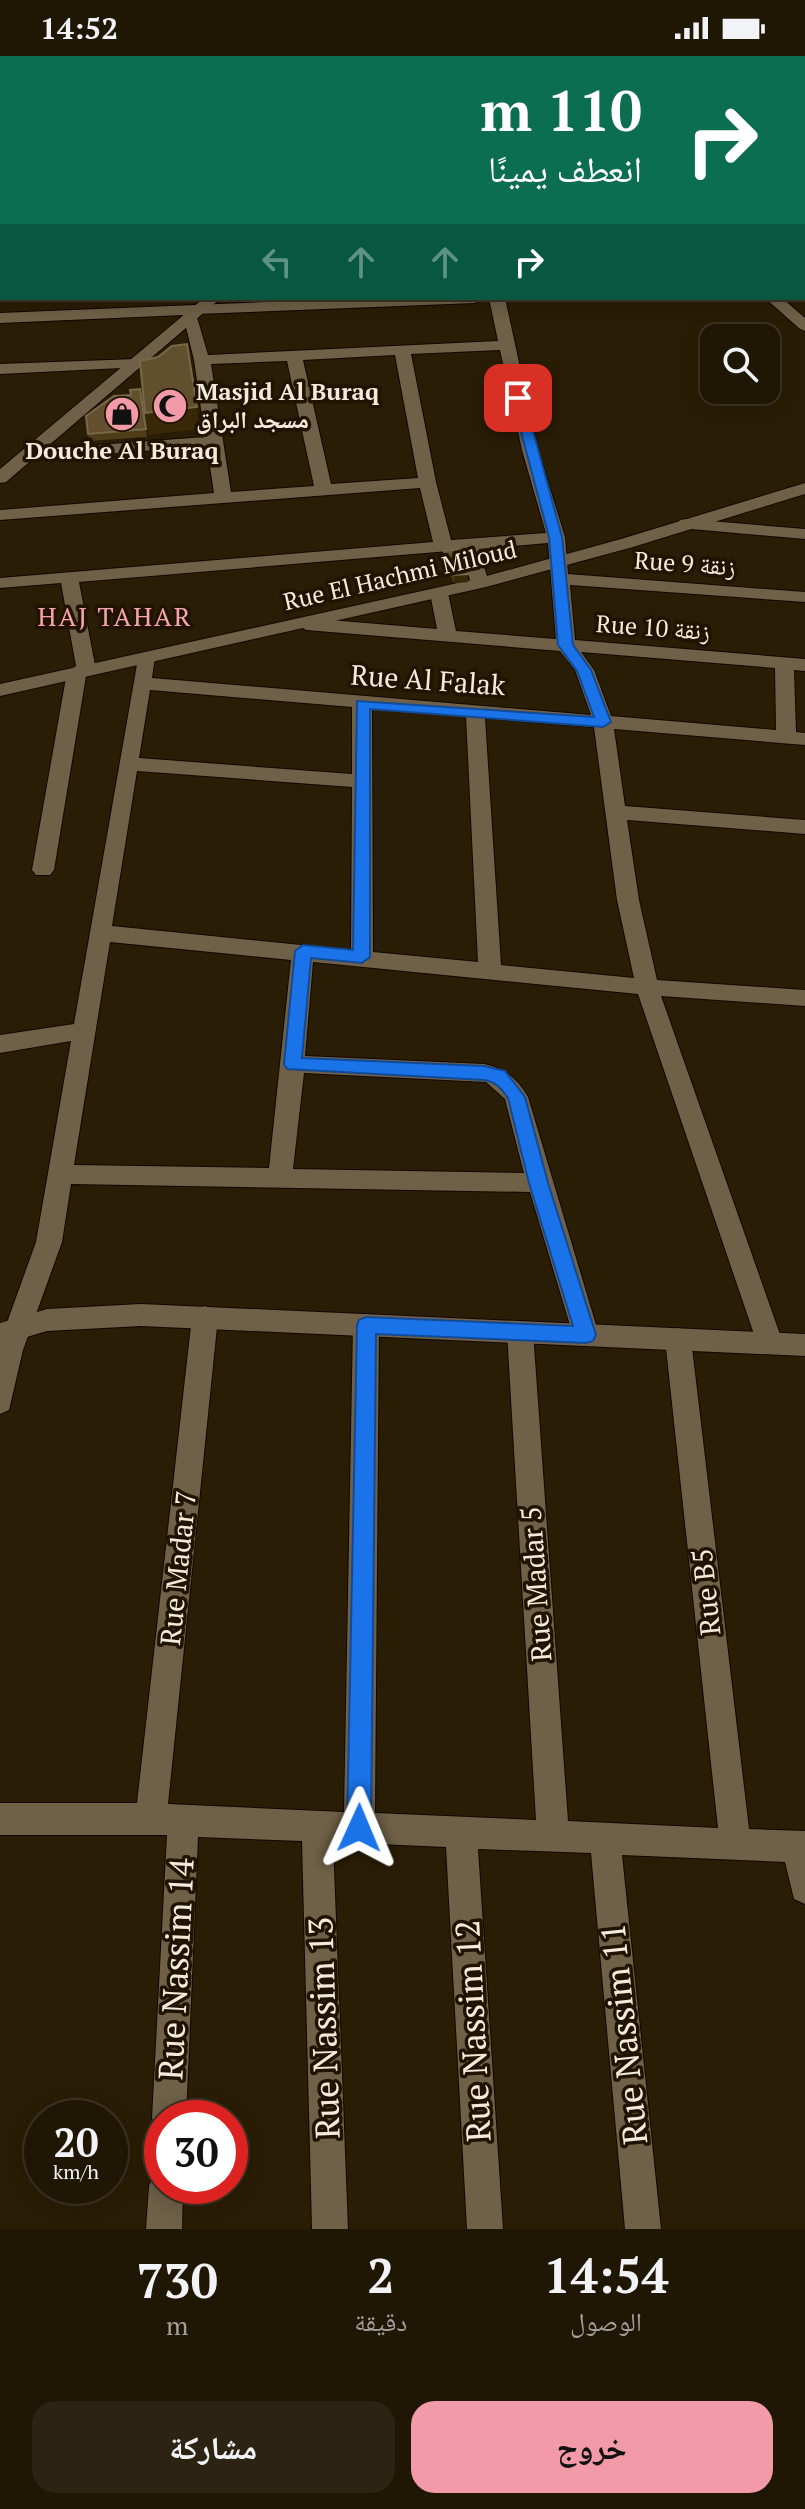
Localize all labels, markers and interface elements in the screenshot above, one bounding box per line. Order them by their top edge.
text: 14:52 [40,8,118,48]
text: 110 m [480,73,642,147]
icon: right [670,88,774,192]
text: انعطف يمينًا [488,145,642,192]
icon: left [255,240,299,284]
icon: ahead [339,240,383,284]
icon: ahead [423,240,467,284]
icon: right [507,240,551,284]
map controls [700,324,780,404]
button: search [700,324,780,404]
pin [484,364,552,432]
place label: Masjid Al Buraq مسجد البراق [196,375,379,435]
icon: arrive [496,376,540,420]
mosque icon: Masjid Al Buraq مسجد البراق [151,387,189,425]
shop icon: Douche Al Buraq [103,395,141,433]
place label: Douche Al Buraq [25,434,219,466]
street label: Rue El Hachmi Miloud [280,533,519,617]
street label: Rue 9 زنقة [633,543,737,583]
district label: HAJ TAHAR [38,599,192,633]
street label: Rue 10 زنقة [595,607,711,647]
street label: Rue Al Falak [349,656,507,703]
street label: Rue Madar 7 [151,1489,204,1647]
street label: Rue Madar 5 [512,1505,559,1663]
street label: Rue B5 [683,1547,728,1637]
position arrow [317,1786,401,1870]
street label: Rue Nassim 14 [147,1857,204,2081]
street label: Rue Nassim 13 [297,1916,350,2140]
street label: Rue Nassim 12 [444,1919,501,2143]
street label: Rue Nassim 11 [590,1921,657,2147]
speed limit sign: 30 [144,2100,248,2204]
text: 20 [53,2115,99,2168]
text: km/h [53,2158,99,2185]
text: 2 [367,2243,394,2307]
text: 14:54 [544,2243,669,2307]
text: 730 [136,2248,218,2312]
text: دقيقة [354,2304,407,2338]
text: الوصول [570,2304,642,2338]
text: m [166,2308,188,2342]
button: مشاركة [32,2401,395,2493]
button: خروج [411,2401,773,2493]

